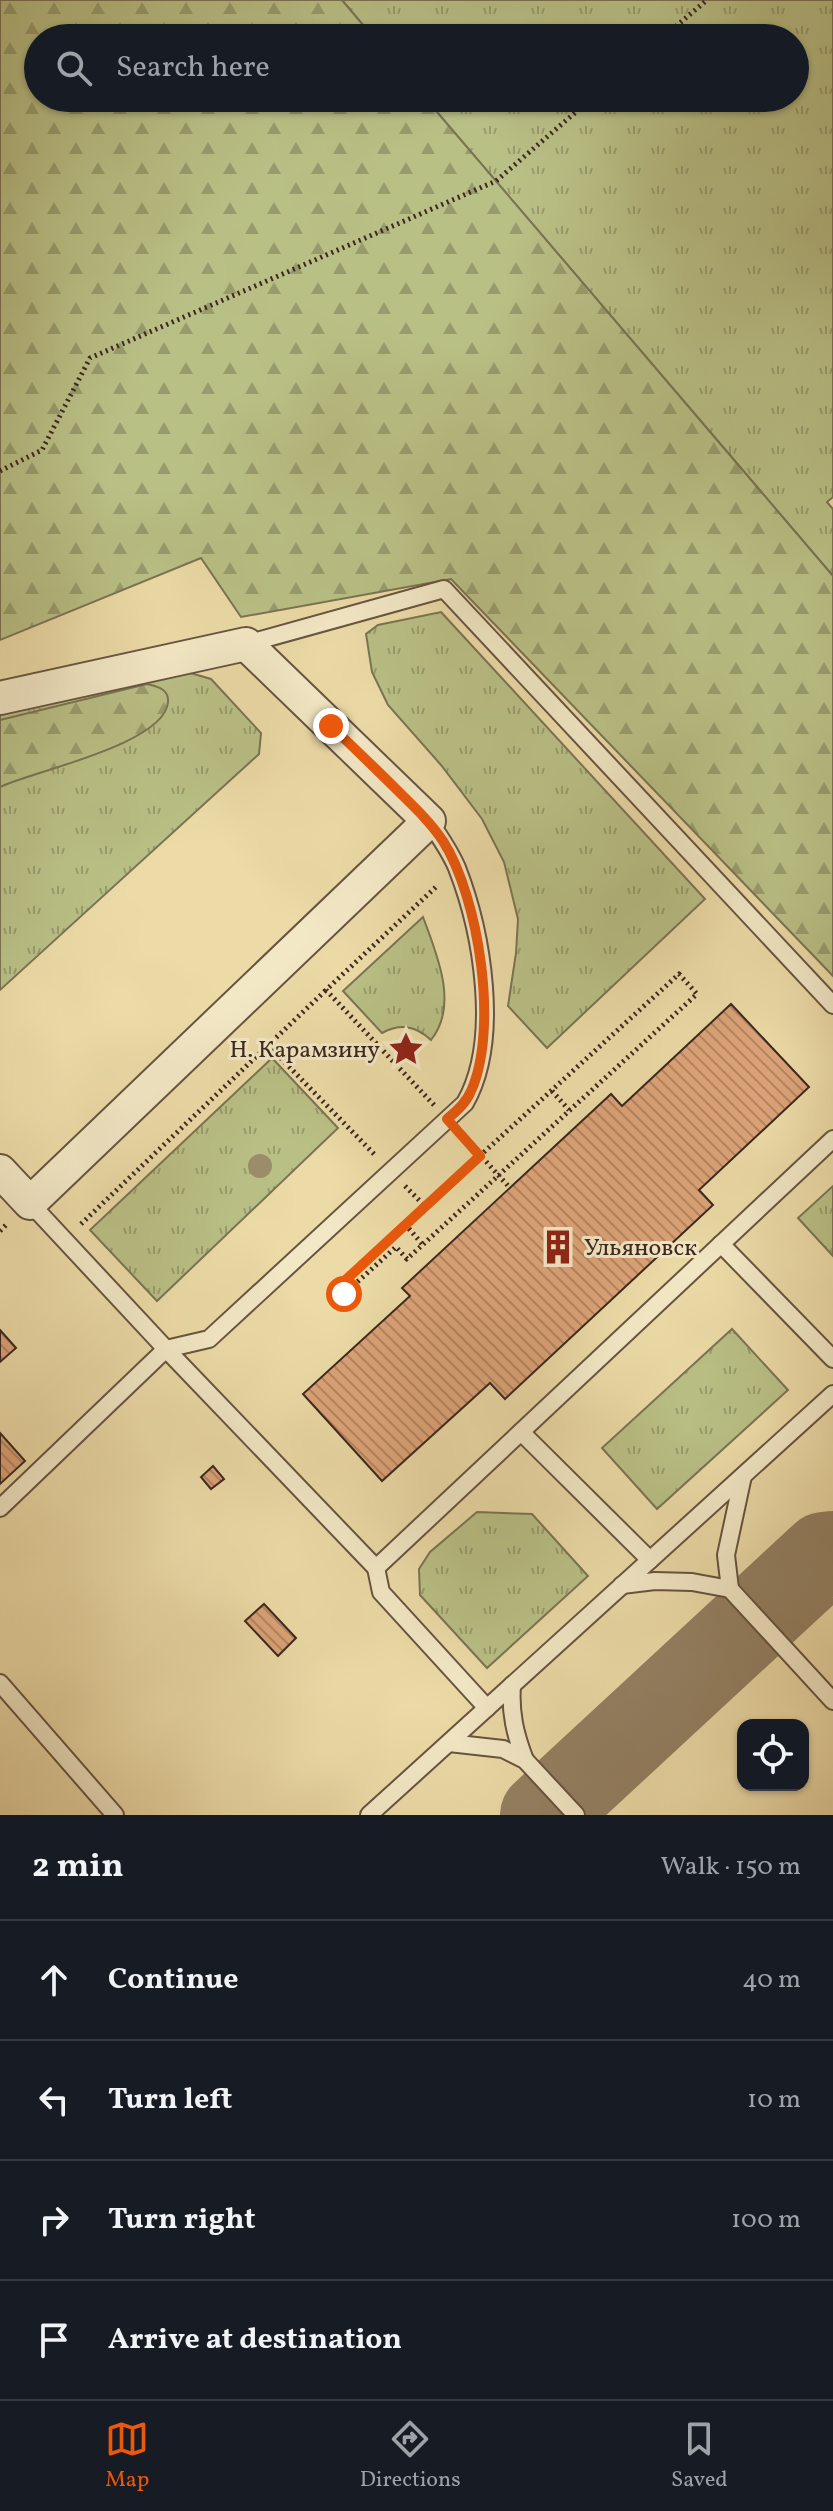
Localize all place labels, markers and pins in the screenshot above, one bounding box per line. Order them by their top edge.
place icon: Н. Карамзину [387,1030,425,1068]
place label: Н. Карамзину [229,1034,380,1068]
building icon: Ульяновск [539,1228,577,1266]
place label: Ульяновск [584,1232,697,1266]

